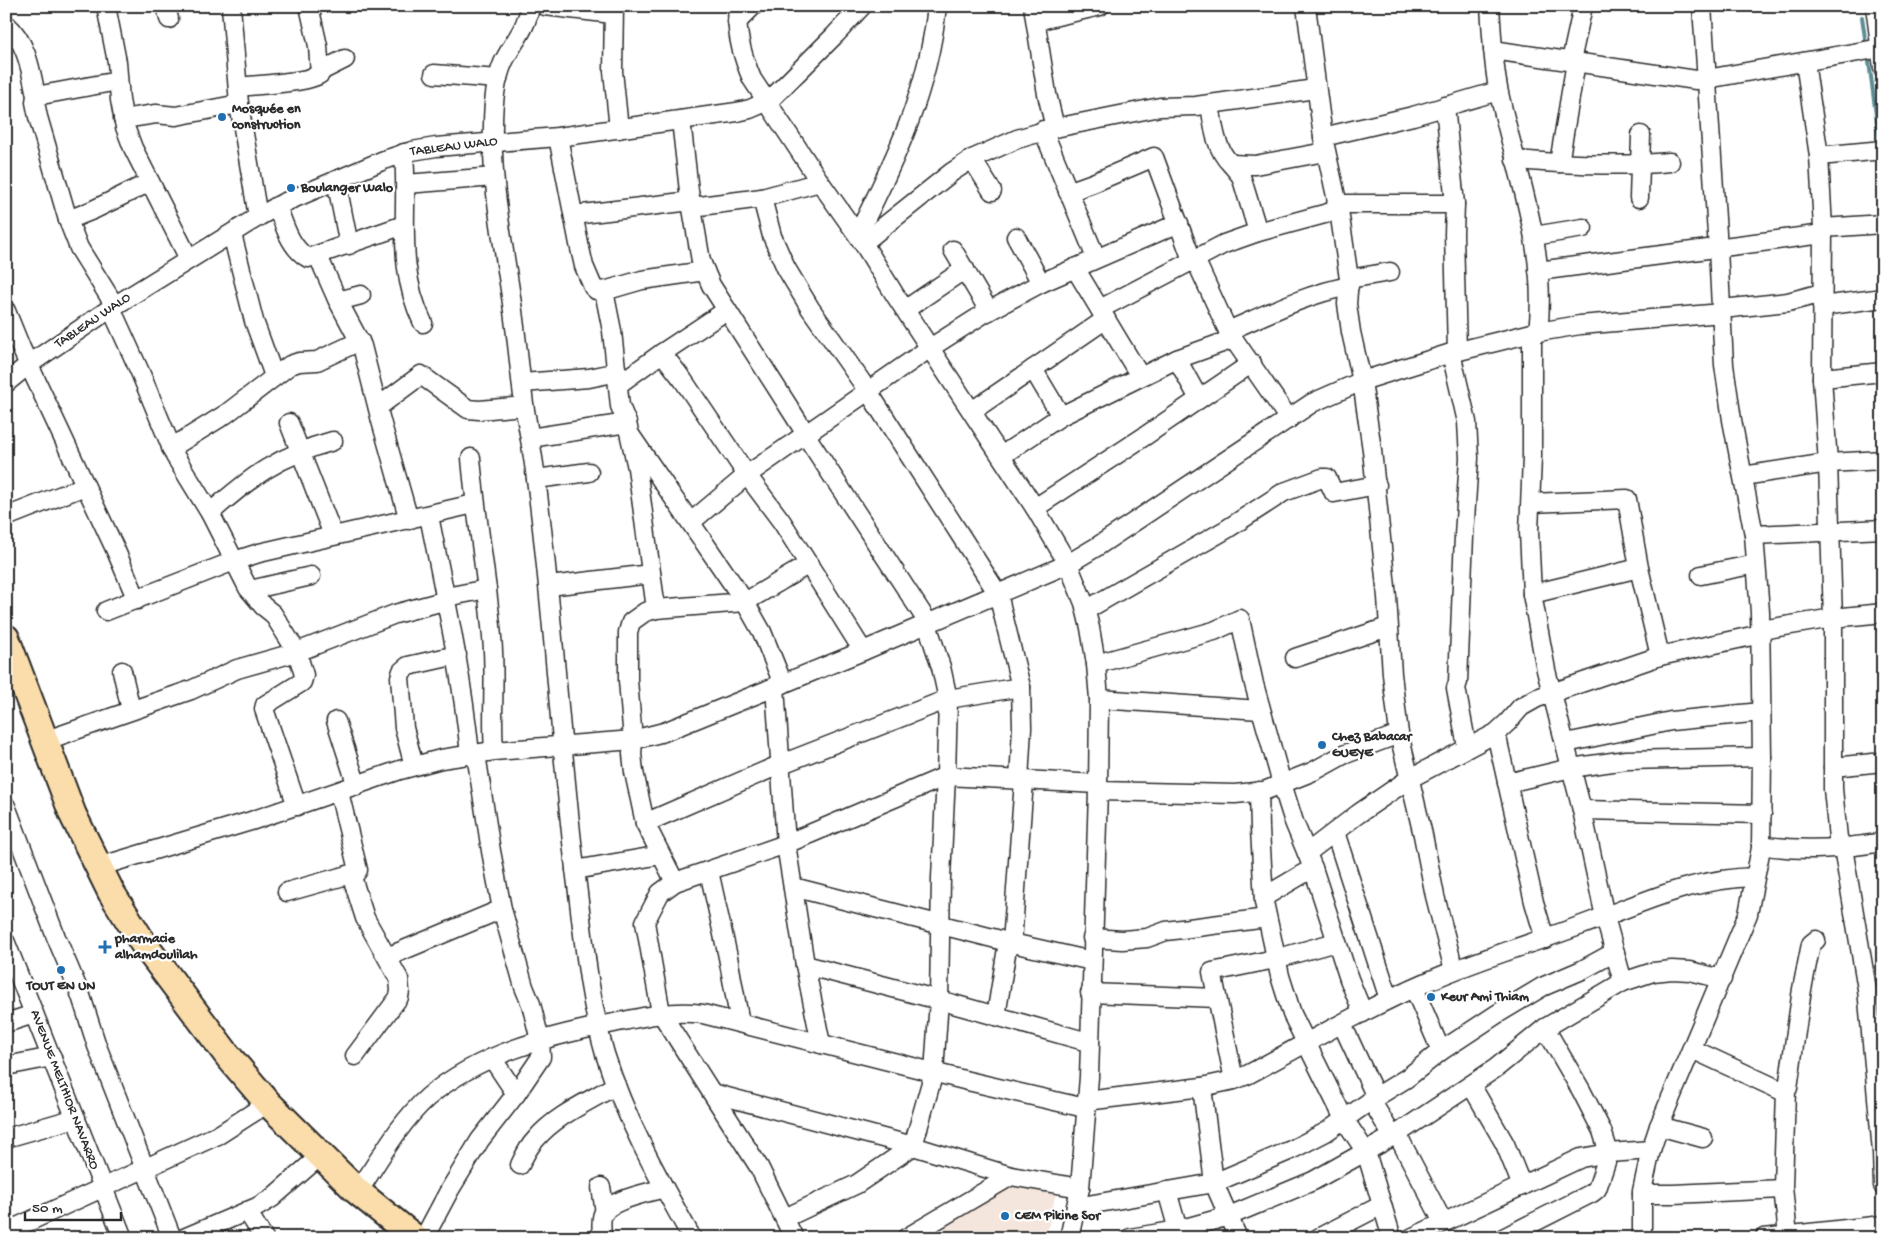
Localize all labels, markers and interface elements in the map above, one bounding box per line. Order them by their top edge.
place label: Mosquée en construction [232,101,301,134]
marker: Mosquée en construction [216,111,228,123]
street label: TABLEAU WALO [408,133,499,161]
place label: Boulanger Walo [300,180,394,197]
marker: Boulanger Walo [285,182,297,194]
street label: TABLEAU WALO [51,289,135,353]
place label: Chez Babacar GUEYE [1331,729,1413,762]
marker: Chez Babacar GUEYE [1316,739,1328,751]
place label: pharmacie alhamdoulilah [114,931,198,964]
marker: pharmacie alhamdoulilah [99,941,111,953]
marker: TOUT EN UN [55,964,67,976]
place label: TOUT EN UN [26,978,96,995]
place label: Keur Ami Thiam [1440,989,1529,1006]
marker: Keur Ami Thiam [1425,991,1437,1003]
street label: AVENUE MELTHIOR NAVARRO [26,1008,103,1173]
scale bar [25,1189,121,1221]
text: 50 m [32,1200,63,1218]
place label: CEM Pikine Sor [1014,1208,1102,1225]
marker: CEM Pikine Sor [999,1210,1011,1222]

